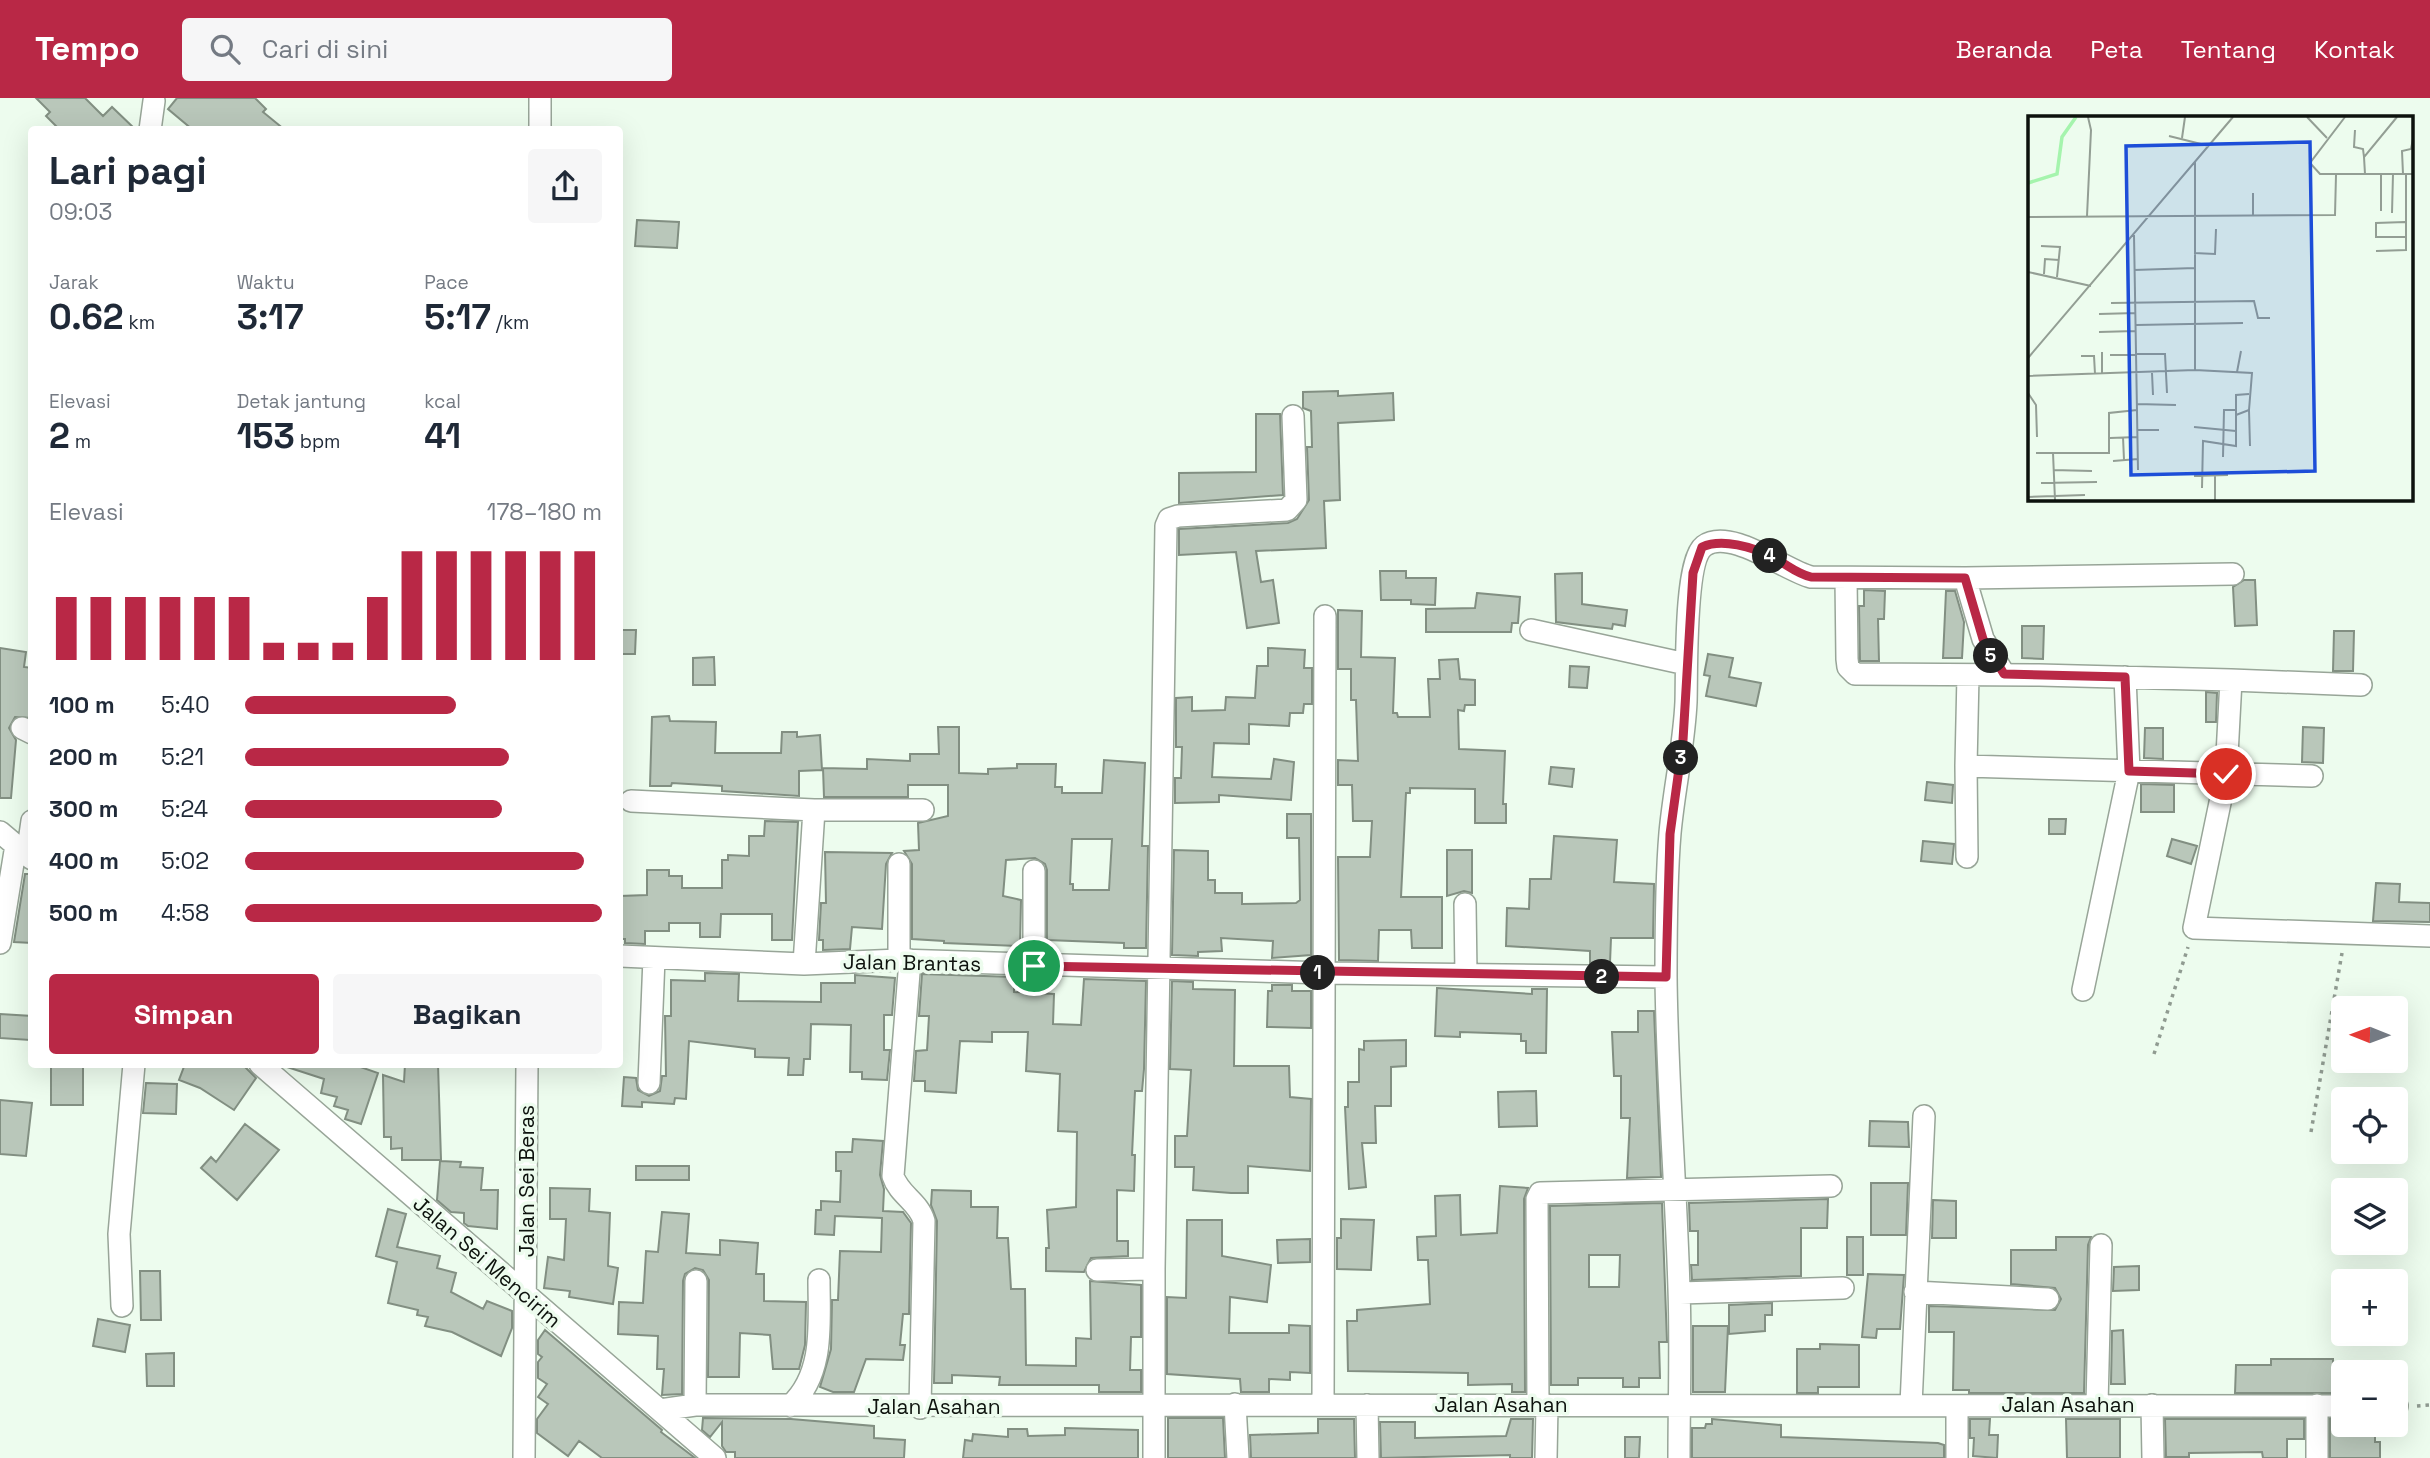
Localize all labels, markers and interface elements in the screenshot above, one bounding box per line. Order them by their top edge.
search box [182,18,672,81]
text: Tempo [35,28,140,70]
icon: search [206,30,244,68]
text: Cari di sini [262,32,388,66]
text: Beranda [1956,34,2052,65]
text: Peta [2090,34,2143,65]
text: Tentang [2181,34,2276,65]
text: Kontak [2314,34,2395,65]
inset map [2028,116,2412,500]
text: Lari pagi [49,147,207,195]
button: share [528,149,602,223]
text: 09:03 [49,197,112,227]
text: Jarak [49,270,99,295]
text: Waktu [237,270,295,295]
text: Pace [424,270,469,295]
text: 0.62 [49,295,124,339]
text: 3:17 [237,295,304,339]
text: 5:17 [424,295,491,339]
text: km [124,310,155,335]
text: /km [491,310,529,335]
text: Elevasi [49,389,111,414]
text: Detak jantung [237,389,366,414]
text: kcal [424,389,461,414]
text: 2 [49,414,70,458]
text: 153 [237,414,295,458]
text: 41 [424,414,461,458]
text: m [70,429,91,454]
text: bpm [295,429,340,454]
text: Elevasi [49,497,124,527]
text: 178–180 m [487,497,602,527]
pin: 4 [1752,538,1788,574]
text: 4 [1763,543,1776,568]
pin: 5 [1974,638,2008,674]
text: 5 [1985,643,1996,668]
text: 100 m [49,690,115,720]
text: 5:40 [161,690,210,720]
pin: 3 [1664,740,1698,776]
text: 200 m [49,742,118,772]
text: 5:21 [161,742,204,772]
pin [2196,744,2256,804]
text: 3 [1675,745,1686,770]
icon: check [2207,755,2245,793]
text: 300 m [49,794,118,824]
text: 5:24 [161,794,208,824]
text: 400 m [49,846,119,876]
text: 5:02 [161,846,209,876]
text: 500 m [49,898,118,928]
text: 4:58 [161,898,209,928]
pin [1004,936,1064,996]
icon: arrive [1015,947,1053,985]
street label: Jalan Brantas [843,948,981,977]
pin: 1 [1300,956,1336,990]
text: 1 [1313,960,1322,985]
pin: 2 [1584,960,1620,994]
text: 2 [1596,964,1607,989]
button: Simpan [49,974,319,1054]
button: Bagikan [333,974,602,1054]
north arrow [2331,996,2408,1073]
map controls [2331,996,2408,1437]
button: locate [2331,1087,2408,1164]
street label: Jalan Sei Beras [513,1105,540,1257]
button: layers [2331,1178,2408,1255]
street label: Jalan Sei Mencirim [408,1190,567,1333]
button: + [2331,1269,2408,1346]
button: − [2331,1360,2408,1437]
street label: Jalan Asahan [1434,1391,1568,1418]
street label: Jalan Asahan [2001,1391,2135,1418]
street label: Jalan Asahan [867,1393,1001,1420]

